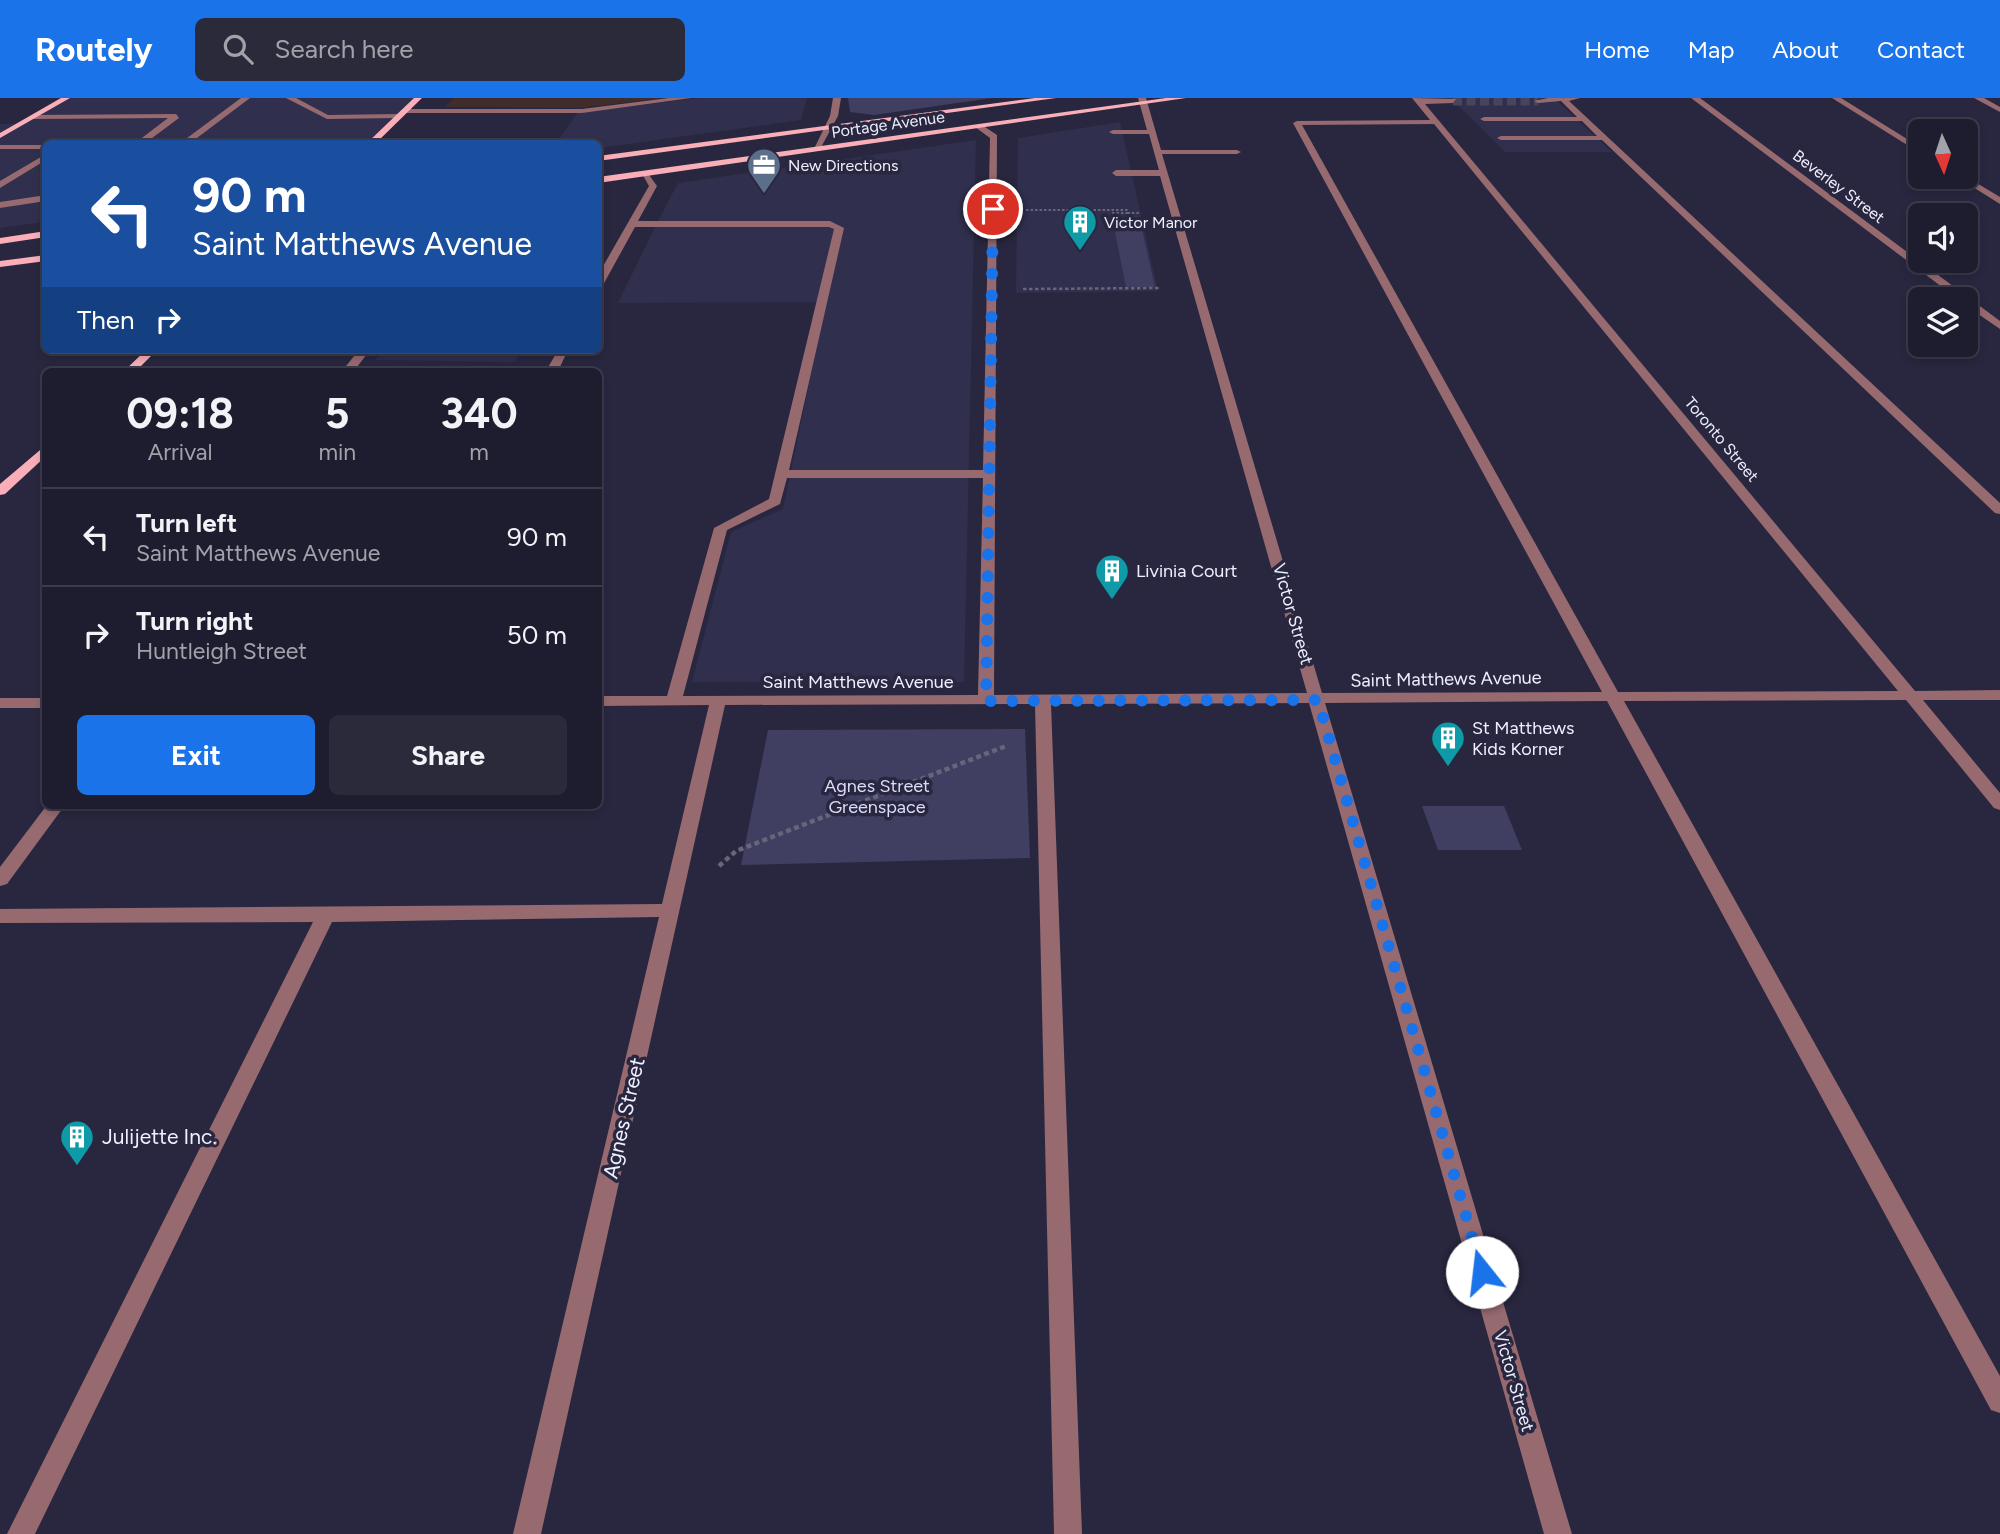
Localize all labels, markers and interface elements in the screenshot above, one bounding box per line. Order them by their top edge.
search box [195,18,685,81]
text: Routely [35,30,153,69]
icon: search [219,30,257,68]
text: Search here [275,33,414,65]
text: Home [1584,35,1650,64]
text: Map [1688,35,1734,64]
text: About [1772,35,1839,64]
text: Contact [1877,35,1965,64]
street label: Portage Avenue [830,107,946,142]
north arrow [1908,119,1978,189]
map controls [1908,119,1978,357]
office icon: New Directions [745,146,783,195]
street label: Beverley Street [1789,146,1888,227]
place label: New Directions [788,156,898,175]
text: 90 m [192,165,307,224]
icon: left [77,168,168,259]
pin [963,179,1023,239]
icon: arrive [974,190,1012,228]
building icon: Victor Manor [1061,203,1099,252]
button: sound [1908,203,1978,273]
place label: Victor Manor [1104,213,1198,232]
text: Saint Matthews Avenue [192,225,532,263]
button: layers [1908,287,1978,357]
icon: right [149,301,187,339]
text: Then [77,304,135,336]
text: 09:18 [126,388,234,439]
text: 5 [325,388,349,439]
text: 340 [440,388,518,439]
street label: Toronto Street [1681,393,1763,486]
text: Arrival [148,438,213,466]
text: min [318,438,356,466]
text: m [469,438,489,466]
text: Turn left [136,507,237,539]
icon: left [77,518,115,556]
text: 90 m [507,521,567,553]
text: Saint Matthews Avenue [136,539,380,567]
building icon: Livinia Court [1093,552,1131,601]
place label: Livinia Court [1136,560,1237,582]
street label: Victor Street [1268,561,1318,667]
text: Turn right [136,605,253,637]
icon: right [77,616,115,654]
text: 50 m [507,619,567,651]
text: Huntleigh Street [136,637,307,665]
street label: Saint Matthews Avenue [1350,666,1542,692]
street label: Saint Matthews Avenue [762,671,954,693]
button: Exit [77,715,315,795]
button: Share [329,715,567,795]
place label: St Matthews Kids Korner [1472,717,1574,760]
building icon: St Matthews Kids Korner [1429,719,1467,768]
park label: Agnes Street Greenspace [824,775,930,818]
street label: Agnes Street [597,1055,650,1181]
building icon: Julijette Inc. [58,1118,96,1167]
place label: Julijette Inc. [102,1124,217,1149]
position arrow [1445,1235,1519,1309]
street label: Victor Street [1489,1328,1539,1434]

